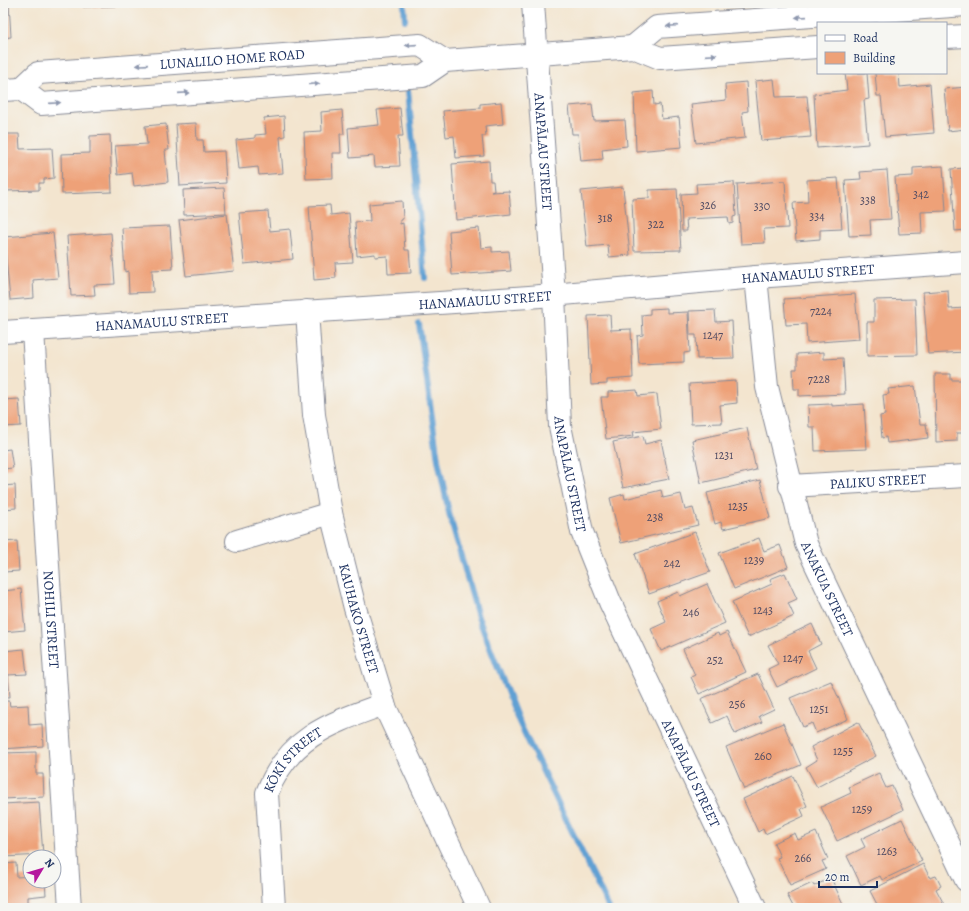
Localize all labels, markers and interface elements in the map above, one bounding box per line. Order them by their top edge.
one-way arrow [795,14,807,21]
legend [817,22,947,74]
one-way arrow [666,23,678,30]
text: Road [853,30,879,46]
one-way arrow [405,42,417,49]
street label: LUNALILO HOME ROAD [159,44,305,74]
text: Building [853,50,895,66]
one-way arrow [705,51,717,58]
one-way arrow [136,61,148,68]
one-way arrow [308,80,320,87]
one-way arrow [178,90,190,97]
street label: ANAPĀLAU STREET [530,91,557,211]
one-way arrow [49,99,61,106]
house number: 342 [913,186,929,202]
house number: 338 [860,192,876,208]
house number: 326 [700,197,717,213]
house number: 330 [754,198,770,214]
house number: 334 [809,208,825,224]
house number: 318 [598,210,613,226]
house number: 322 [648,216,664,232]
street label: HANAMAULU STREET [740,259,875,288]
street label: HANAMAULU STREET [418,286,553,314]
house number: 7224 [810,303,832,319]
street label: HANAMAULU STREET [94,308,229,335]
house number: 1247 [703,327,724,343]
house number: 7228 [808,371,830,387]
street label: ANAPĀLAU STREET [550,415,591,534]
house number: 1231 [715,447,733,463]
street label: PALIKU STREET [829,469,927,493]
house number: 1235 [728,498,748,514]
house number: 238 [647,509,663,525]
street label: ANAKUA STREET [796,537,858,640]
house number: 1239 [744,552,764,568]
house number: 242 [664,555,681,571]
street label: KAUHAKO STREET [335,562,384,676]
street label: NOHILI STREET [39,570,64,669]
house number: 1243 [753,602,773,618]
house number: 246 [683,604,700,620]
house number: 1247 [783,650,804,666]
house number: 252 [707,652,724,668]
house number: 256 [729,696,746,712]
house number: 1251 [809,701,829,717]
street label: ANAPĀLAU STREET [657,715,725,831]
street label: KŌKĪ STREET [259,722,326,795]
house number: 1255 [833,743,853,759]
house number: 260 [754,748,772,764]
house number: 1259 [852,801,872,817]
house number: 1263 [877,843,897,859]
north arrow [22,849,62,889]
house number: 266 [795,850,812,866]
text: N [41,855,58,871]
scale bar [819,863,877,889]
text: 20 m [825,869,849,885]

